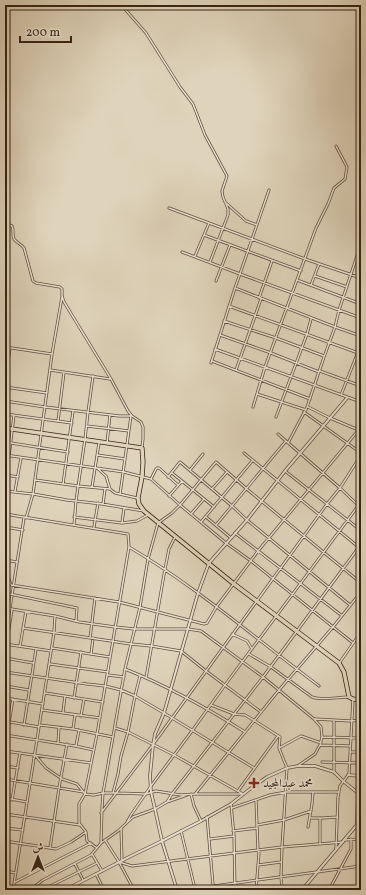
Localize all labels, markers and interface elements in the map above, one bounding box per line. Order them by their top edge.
scale bar [20,18,71,44]
text: 200 m [26,25,60,41]
place label: محمد عبدالمجيد [263,776,313,792]
marker: محمد عبدالمجيد [248,777,260,789]
north arrow [18,837,58,877]
text: ش [33,841,44,856]

